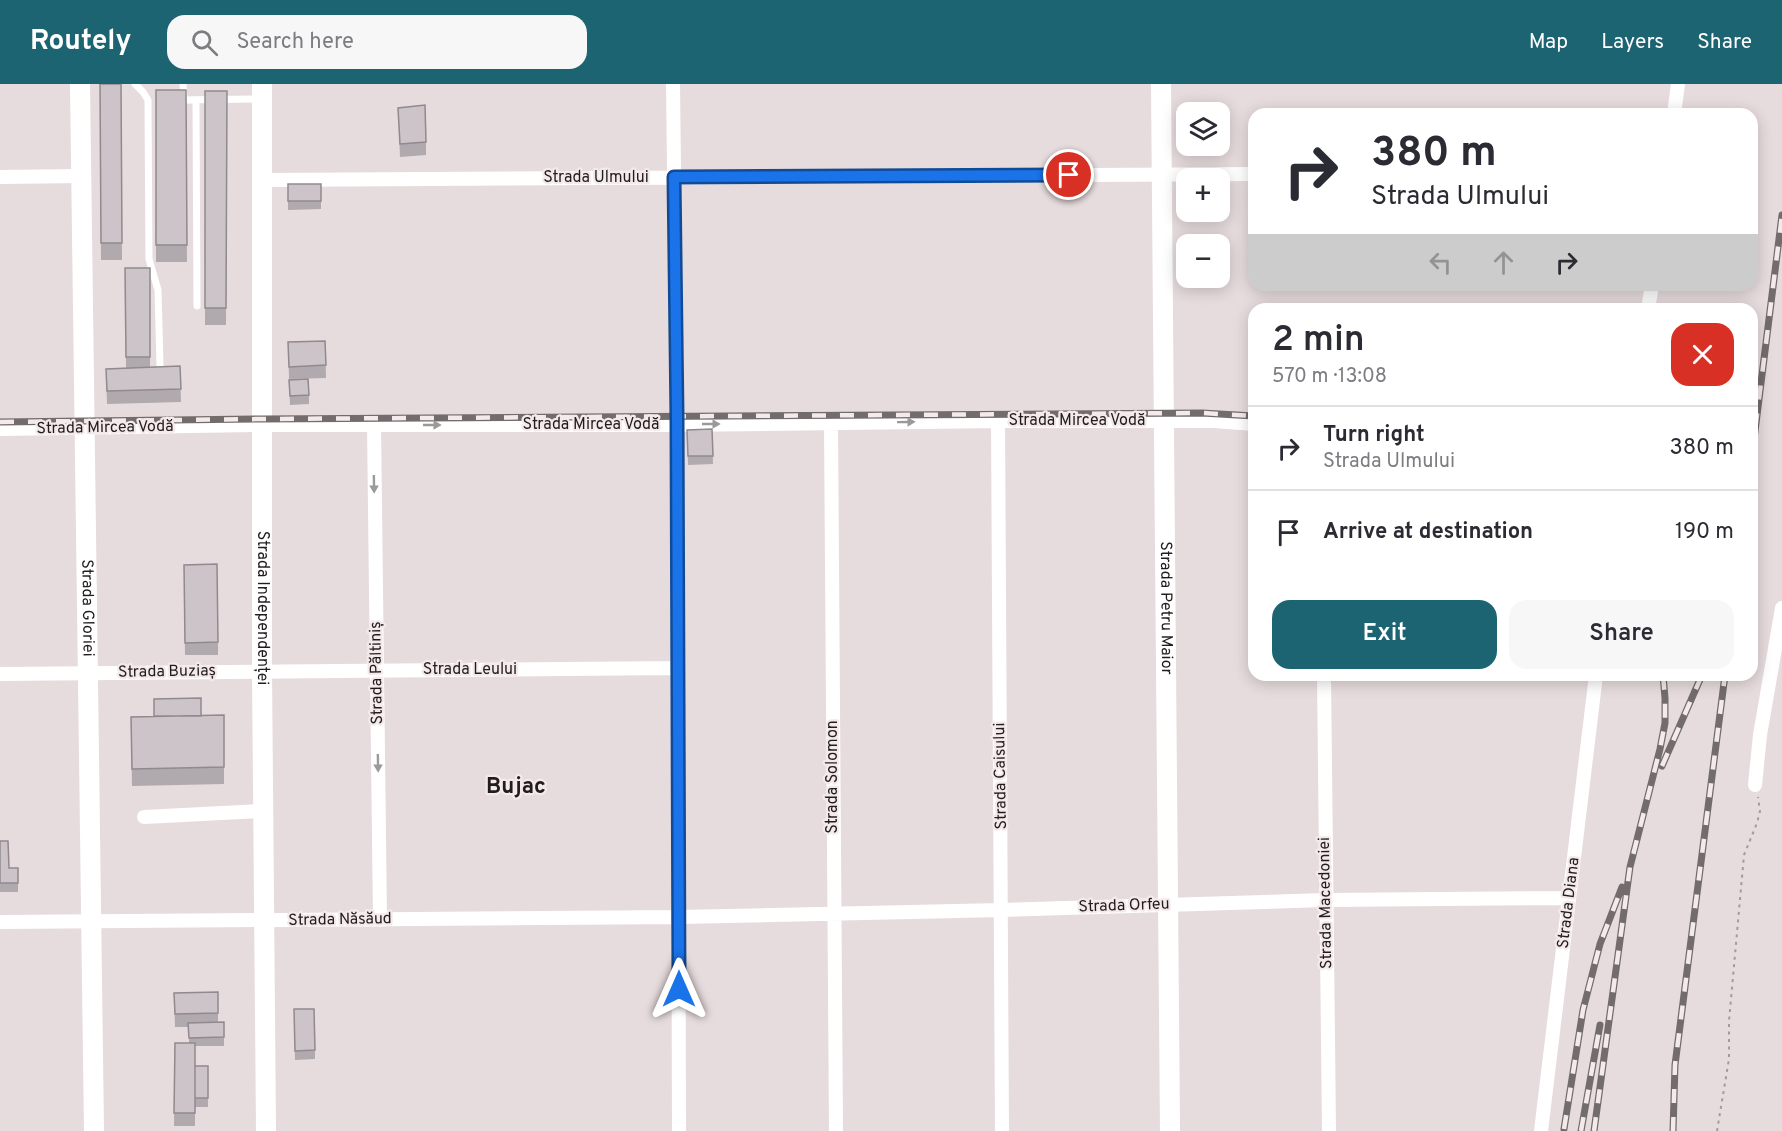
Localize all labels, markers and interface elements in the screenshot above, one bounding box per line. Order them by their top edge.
search box [167,15,587,69]
text: Routely [30,24,131,60]
icon: search [188,26,221,59]
text: Search here [236,29,354,56]
text: Map [1529,29,1568,56]
text: Layers [1601,29,1664,56]
text: Share [1697,29,1752,56]
map controls [1176,102,1230,288]
button: layers [1176,102,1230,156]
text: 380 m [1371,128,1497,181]
icon: right [1272,132,1350,210]
pin [1043,149,1094,200]
icon: arrive [1052,158,1085,191]
street label: Strada Ulmului [543,168,649,188]
button: + [1176,168,1230,222]
text: Strada Ulmului [1371,180,1549,214]
button: − [1176,234,1230,288]
icon: left [1424,246,1457,279]
icon: ahead [1487,246,1520,279]
icon: right [1550,246,1583,279]
text: 2 min [1272,318,1365,364]
button: close [1671,323,1734,386]
text: 570 m · 13:08 [1272,364,1387,390]
street label: Strada Mircea Vodă [1008,411,1146,431]
street label: Strada Mircea Vodă [522,415,660,435]
street label: Strada Mircea Vodă [36,417,174,439]
one-way arrow [897,417,916,427]
one-way arrow [702,419,721,429]
one-way arrow [423,420,442,430]
text: Turn right [1323,422,1425,449]
icon: right [1272,432,1305,465]
text: 380 m [1670,435,1734,462]
text: Strada Ulmului [1323,449,1455,475]
one-way arrow [370,474,379,493]
icon: arrive [1272,516,1305,549]
text: Arrive at destination [1323,519,1533,546]
text: 190 m [1675,519,1734,546]
street label: Strada Independenței [252,531,272,685]
street label: Strada Petru Maior [1155,541,1176,675]
street label: Strada Gloriei [76,559,98,657]
button: Exit [1272,600,1497,669]
button: Share [1509,600,1734,669]
street label: Strada Păltiniș [366,621,388,725]
street label: Strada Leului [423,660,517,680]
street label: Strada Buziaș [118,661,216,683]
street label: Strada Solomon [823,720,843,834]
street label: Strada Caisului [990,722,1012,830]
one-way arrow [373,753,383,772]
district label: Bujac [486,774,546,801]
street label: Strada Macedoniei [1315,837,1337,969]
street label: Strada Diana [1553,856,1585,950]
street label: Strada Orfeu [1078,894,1170,918]
street label: Strada Năsăud [288,909,392,931]
position arrow [647,957,711,1021]

